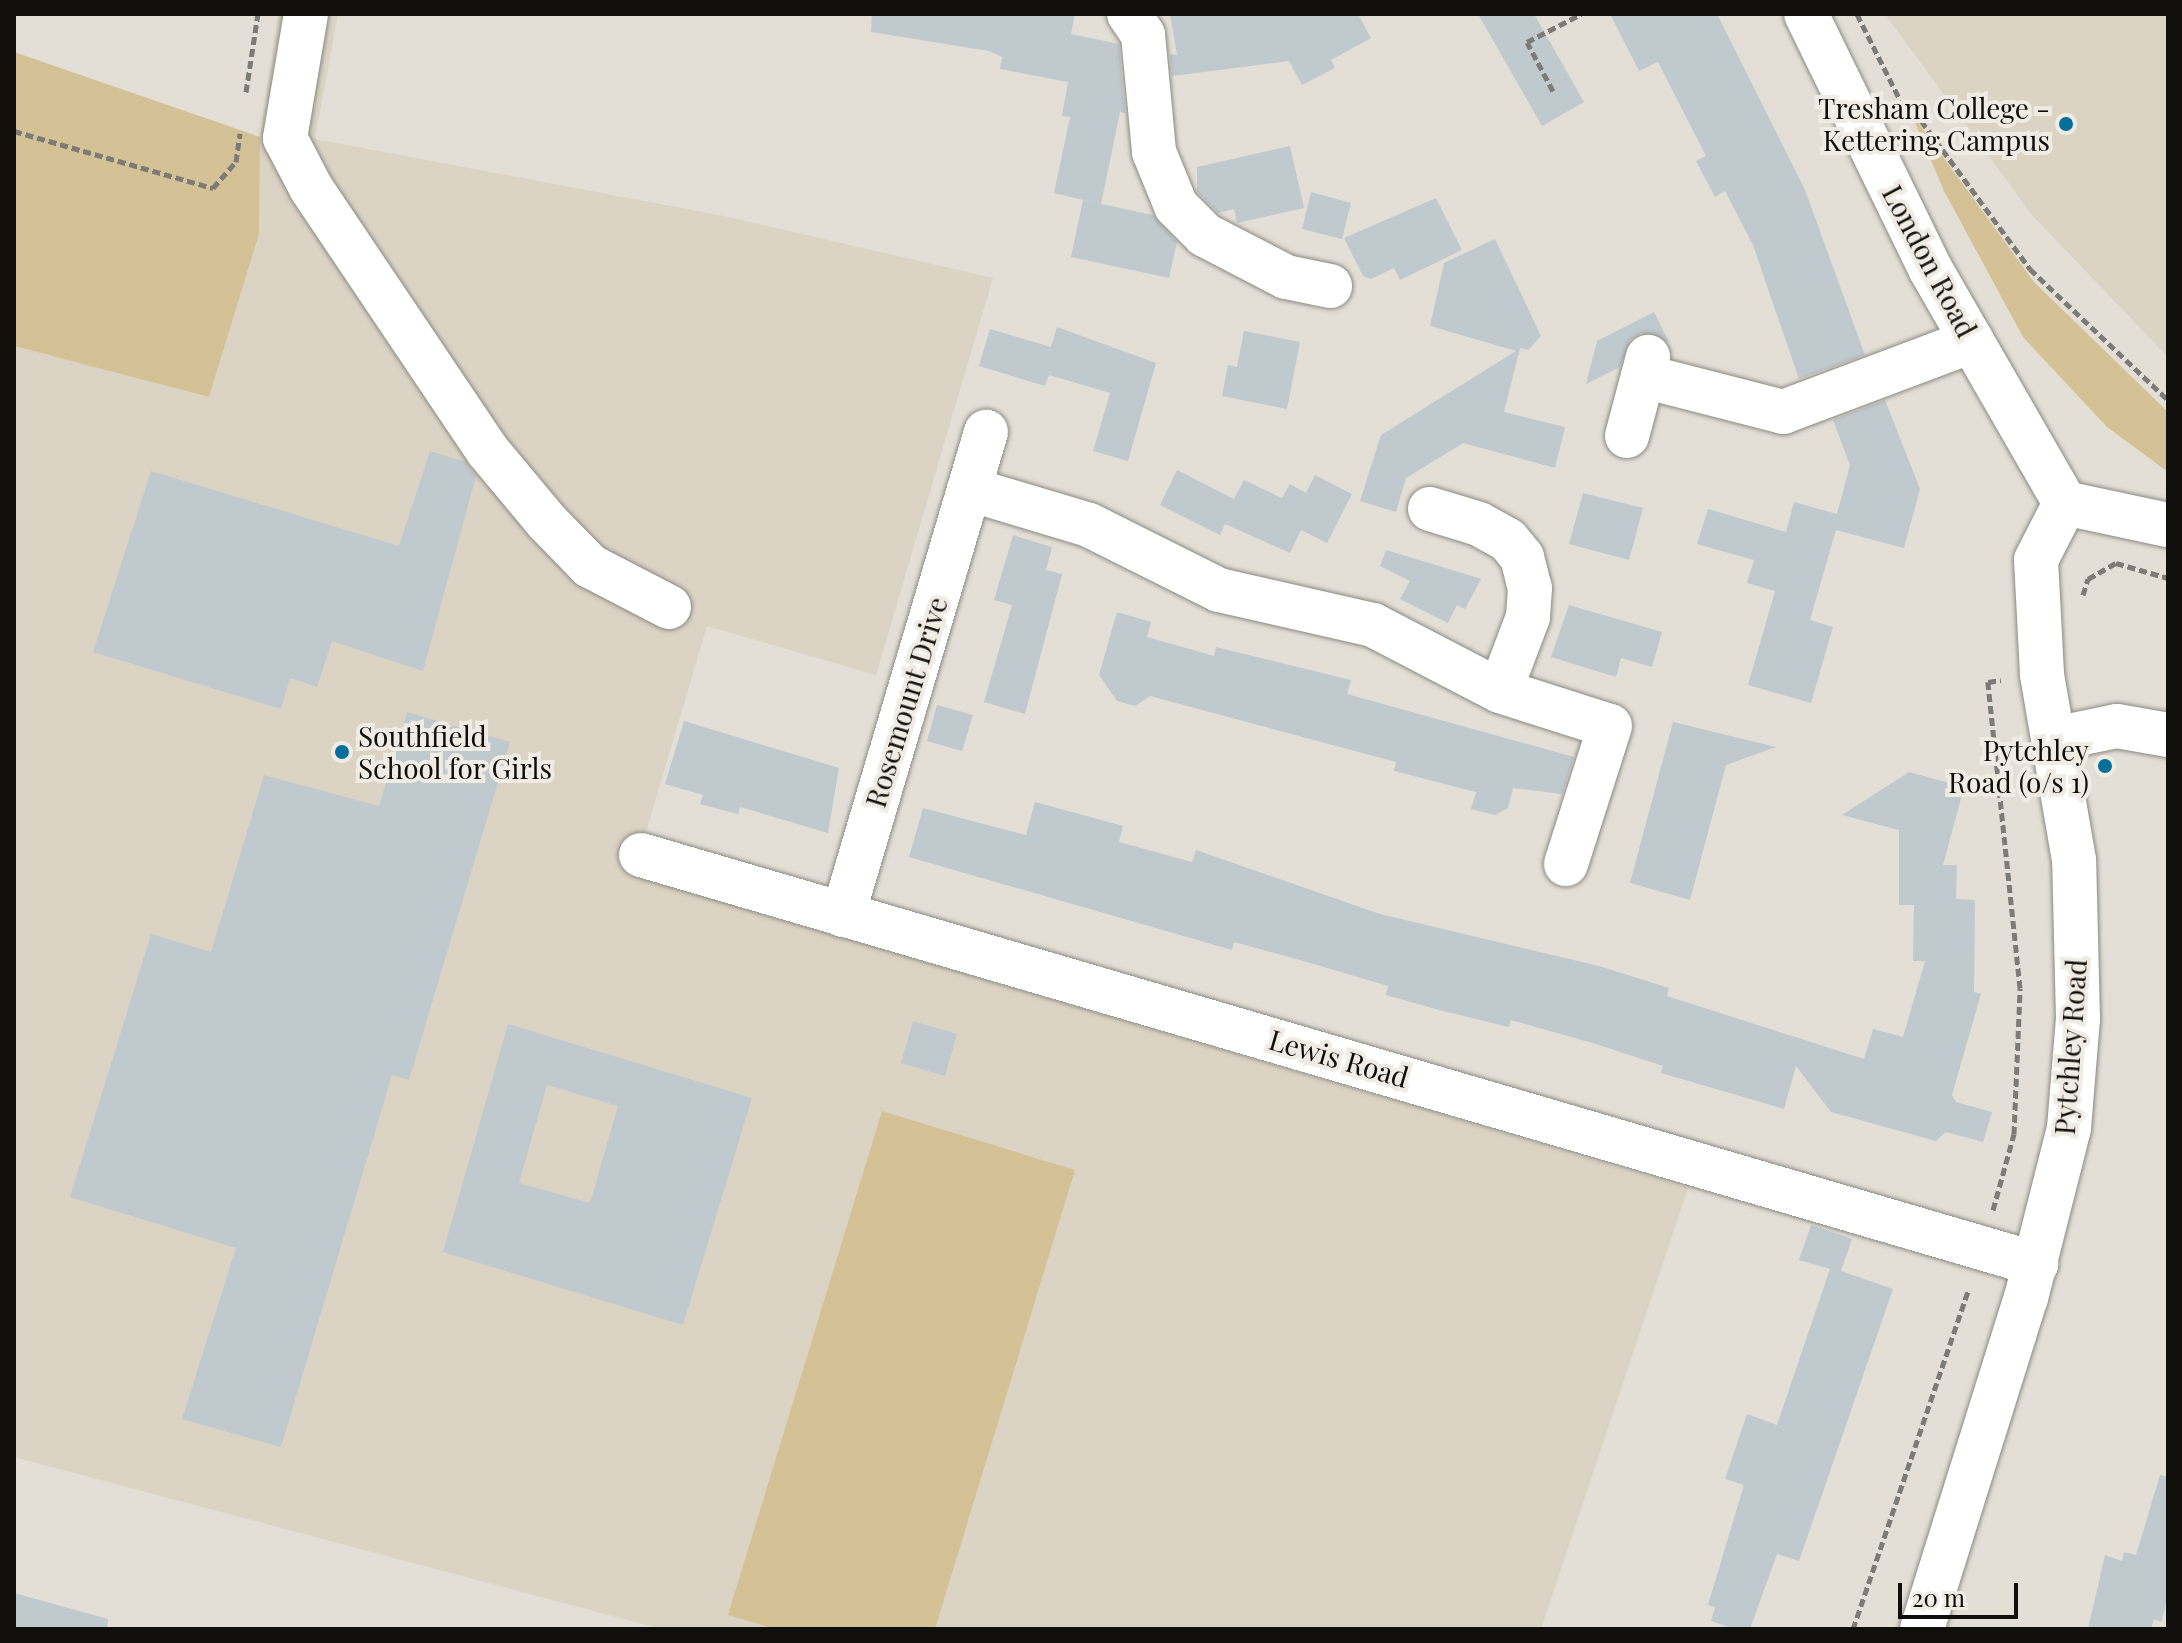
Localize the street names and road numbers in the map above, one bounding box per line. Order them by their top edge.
street label: London Road [1876,179,1984,343]
street label: Rosemount Drive [858,592,954,812]
street label: Pytchley Road [2047,958,2093,1136]
street label: Lewis Road [1265,1022,1413,1094]

